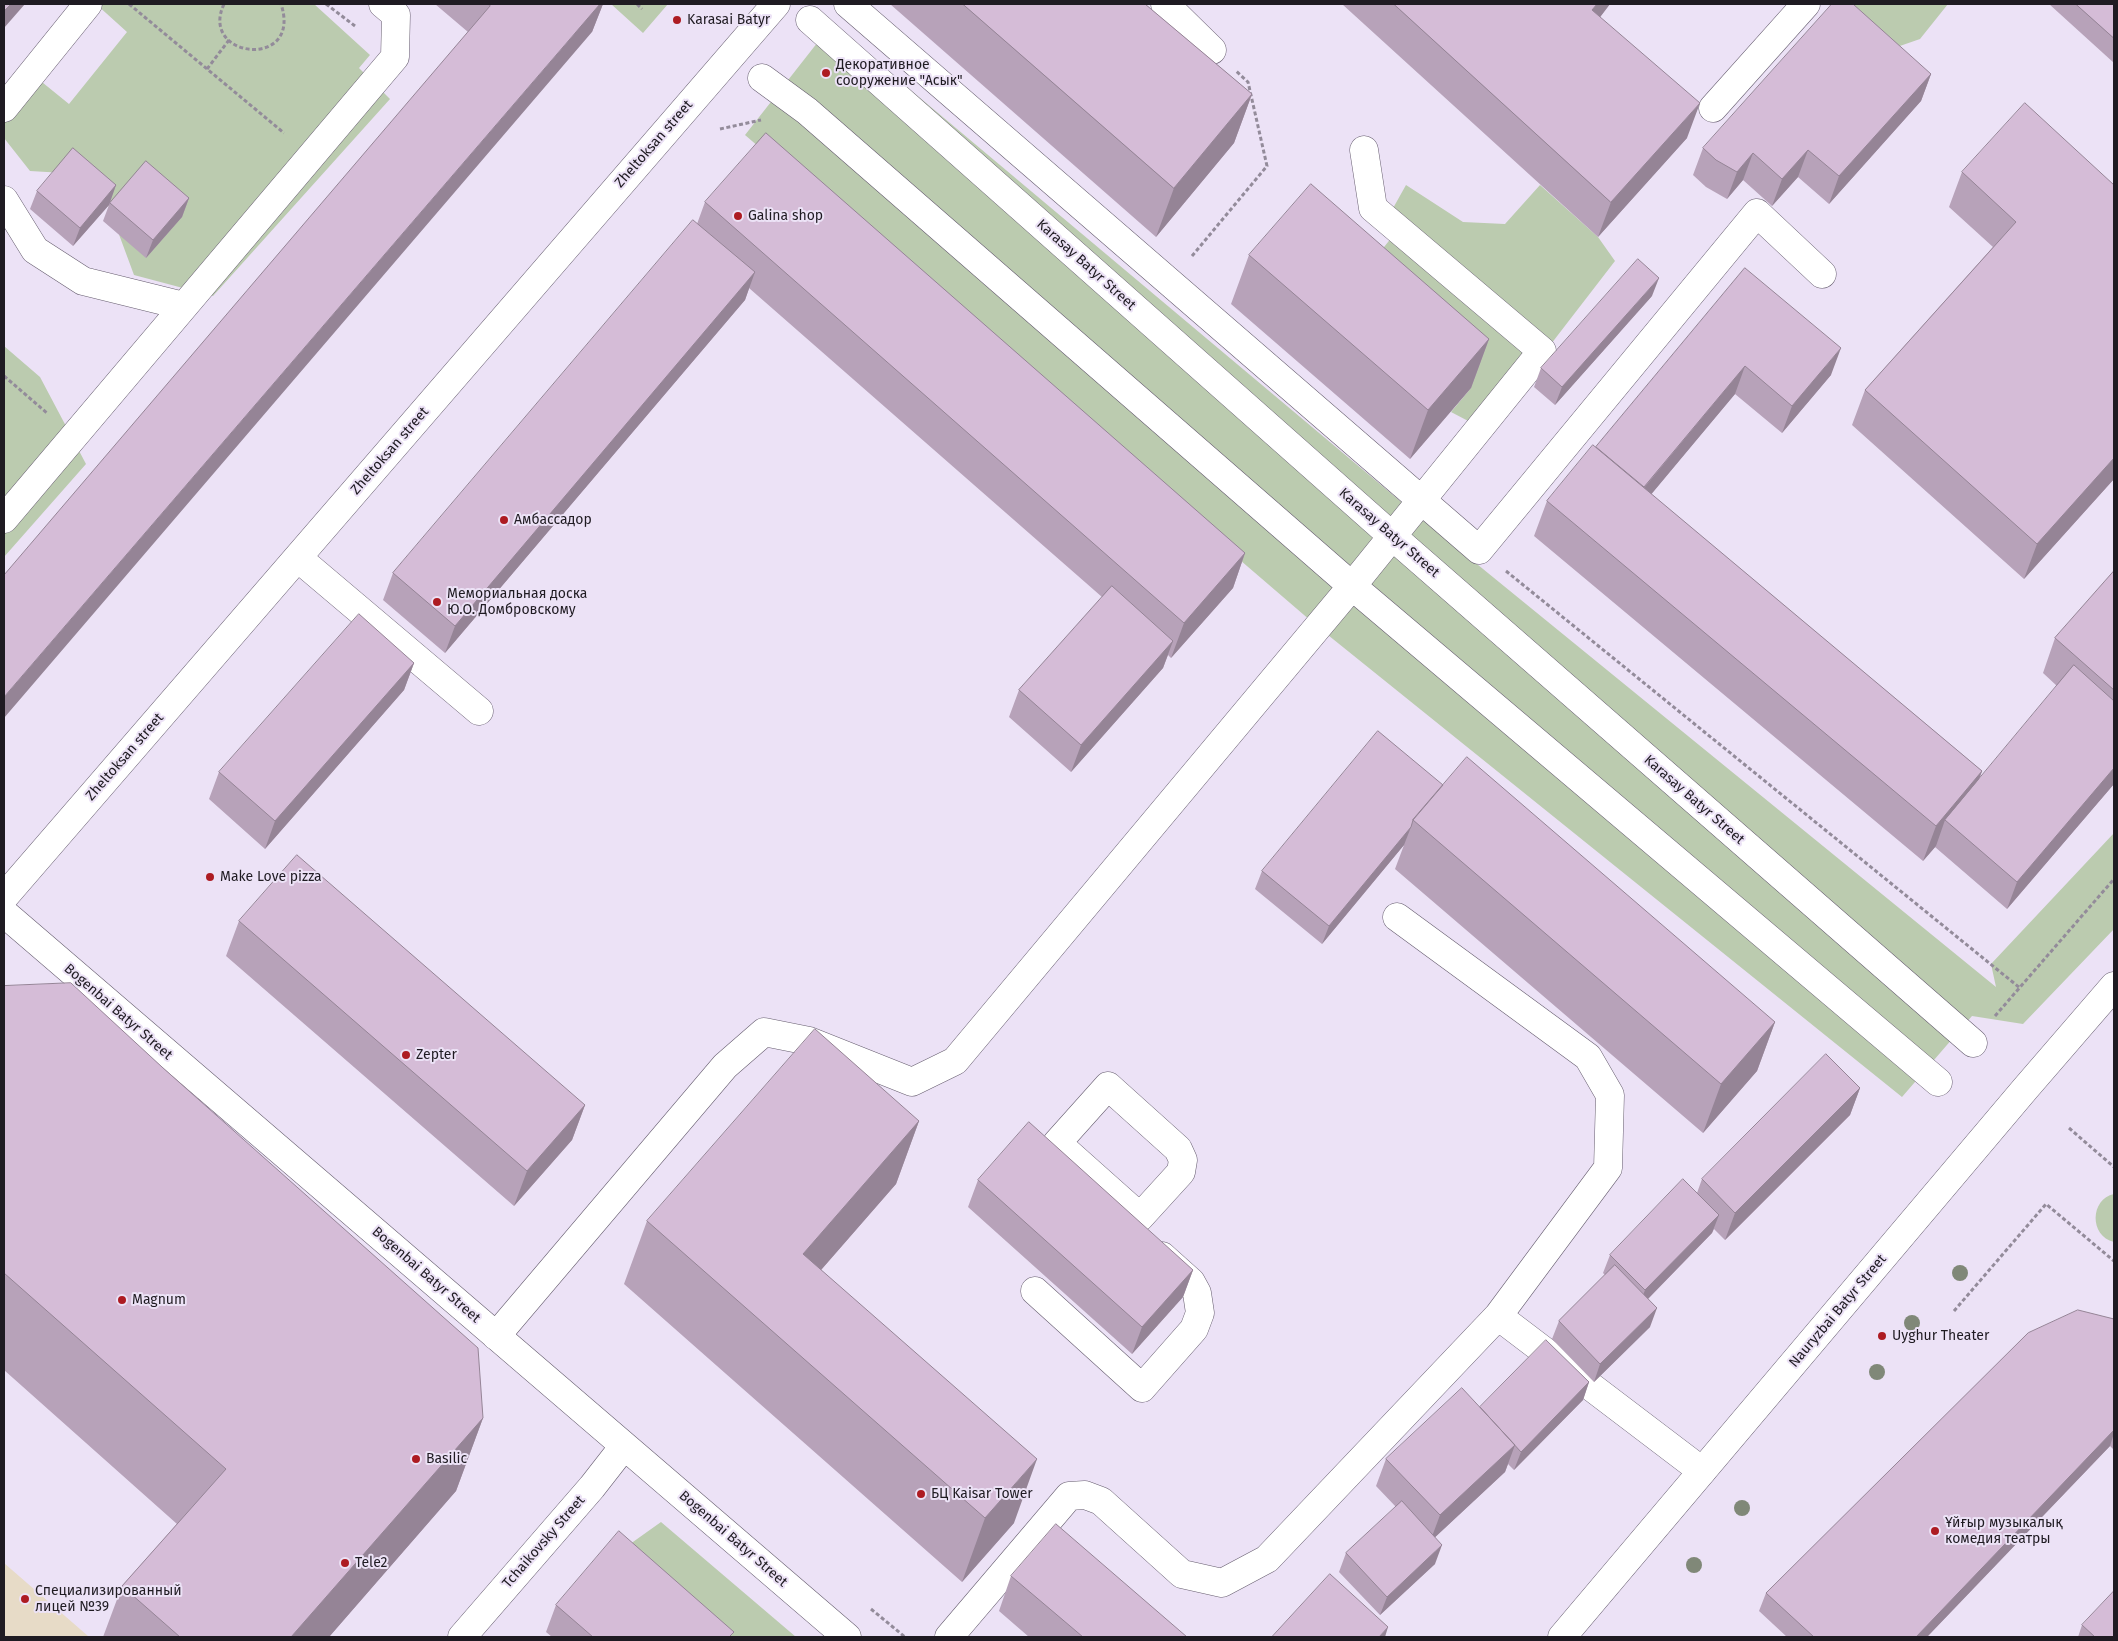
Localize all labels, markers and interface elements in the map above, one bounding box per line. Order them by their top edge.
place label: Karasai Batyr [687,12,770,28]
marker: Karasai Batyr [671,14,683,26]
place label: Декоративное сооружение "Асык" [836,57,963,90]
marker: Декоративное сооружение "Асык" [820,67,832,79]
street label: Zheltoksan street [612,97,696,191]
place label: Galina shop [748,208,823,224]
marker: Galina shop [732,210,744,222]
street label: Karasay Batyr Street [1033,216,1139,314]
street label: Zheltoksan street [348,404,432,498]
street label: Karasay Batyr Street [1335,485,1443,581]
place label: Амбассадор [514,512,592,528]
marker: Амбассадор [498,514,510,526]
place label: Мемориальная доска Ю.О. Домбровскому [447,586,587,618]
marker: Мемориальная доска Ю.О. Домбровскому [431,596,443,608]
street label: Zheltoksan street [83,710,167,804]
street label: Karasay Batyr Street [1640,752,1748,848]
place label: Make Love pizza [220,869,322,885]
marker: Make Love pizza [204,871,216,883]
street label: Bogenbai Batyr Street [60,960,176,1064]
place label: Zepter [416,1047,457,1063]
marker: Zepter [400,1049,412,1061]
street label: Bogenbai Batyr Street [368,1223,484,1327]
street label: Nauryzbai Batyr Street [1786,1251,1890,1371]
place label: Magnum [132,1292,186,1308]
marker: Magnum [116,1294,128,1306]
place label: Uyghur Theater [1892,1328,1989,1344]
marker: Uyghur Theater [1876,1330,1888,1342]
place label: Basilic [426,1451,467,1467]
marker: Basilic [410,1453,422,1465]
place label: БЦ Kaisar Tower [931,1486,1033,1502]
street label: Bogenbai Batyr Street [675,1487,791,1591]
marker: БЦ Kaisar Tower [915,1488,927,1500]
street label: Tchaikovsky Street [499,1492,589,1592]
place label: Ұйғыр музыкалық комедия театры [1945,1515,2063,1548]
marker: Ұйғыр музыкалық комедия театры [1929,1525,1941,1537]
place label: Tele2 [355,1555,387,1571]
marker: Tele2 [339,1557,351,1569]
place label: Специализированный лицей №39 [35,1583,182,1615]
marker: Специализированный лицей №39 [19,1593,31,1605]

